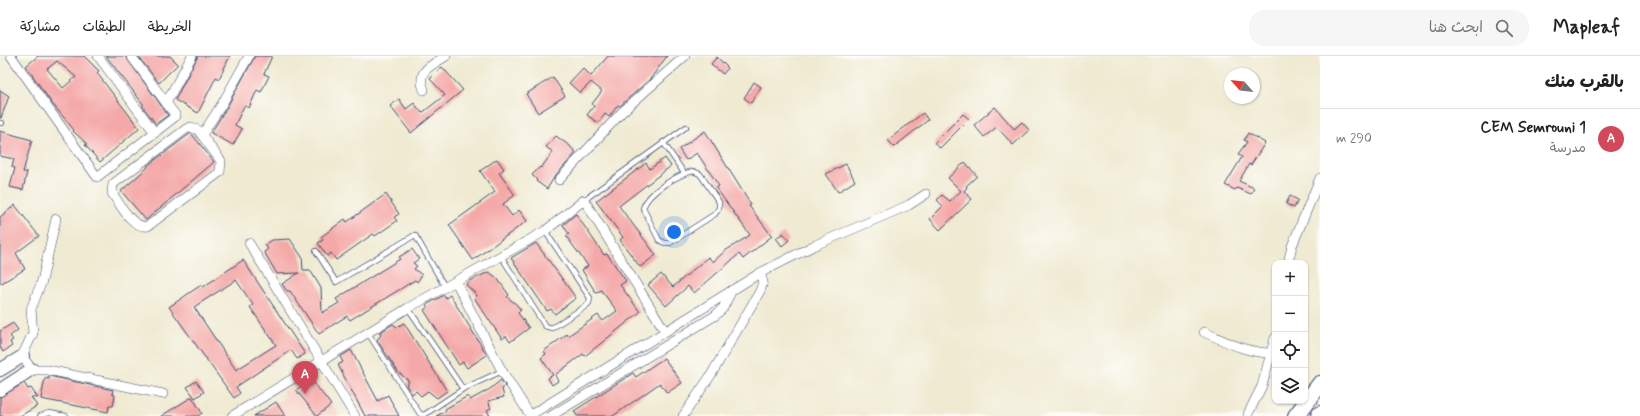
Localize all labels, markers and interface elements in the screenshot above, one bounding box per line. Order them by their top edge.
search box [1249,10,1529,46]
text: Mapleaf [1553,15,1620,40]
icon: search [1493,17,1515,39]
text: مشاركة [20,18,60,36]
text: الطبقات [82,18,126,36]
text: الخريطة [148,18,191,36]
text: ابحث هنا [1429,18,1483,38]
north arrow [1224,68,1260,104]
text: بالقرب منك [1545,71,1624,93]
text: CEM Semrouni 1 [1481,118,1586,138]
text: 290 m [1336,130,1372,147]
text: A [1607,130,1615,147]
text: مدرسة [1550,140,1586,157]
your location [664,222,684,242]
map controls [1272,260,1308,404]
button: + [1272,260,1308,296]
button: − [1272,296,1308,332]
button: locate [1272,332,1308,368]
pin: A [292,361,318,394]
button: layers [1272,368,1308,404]

